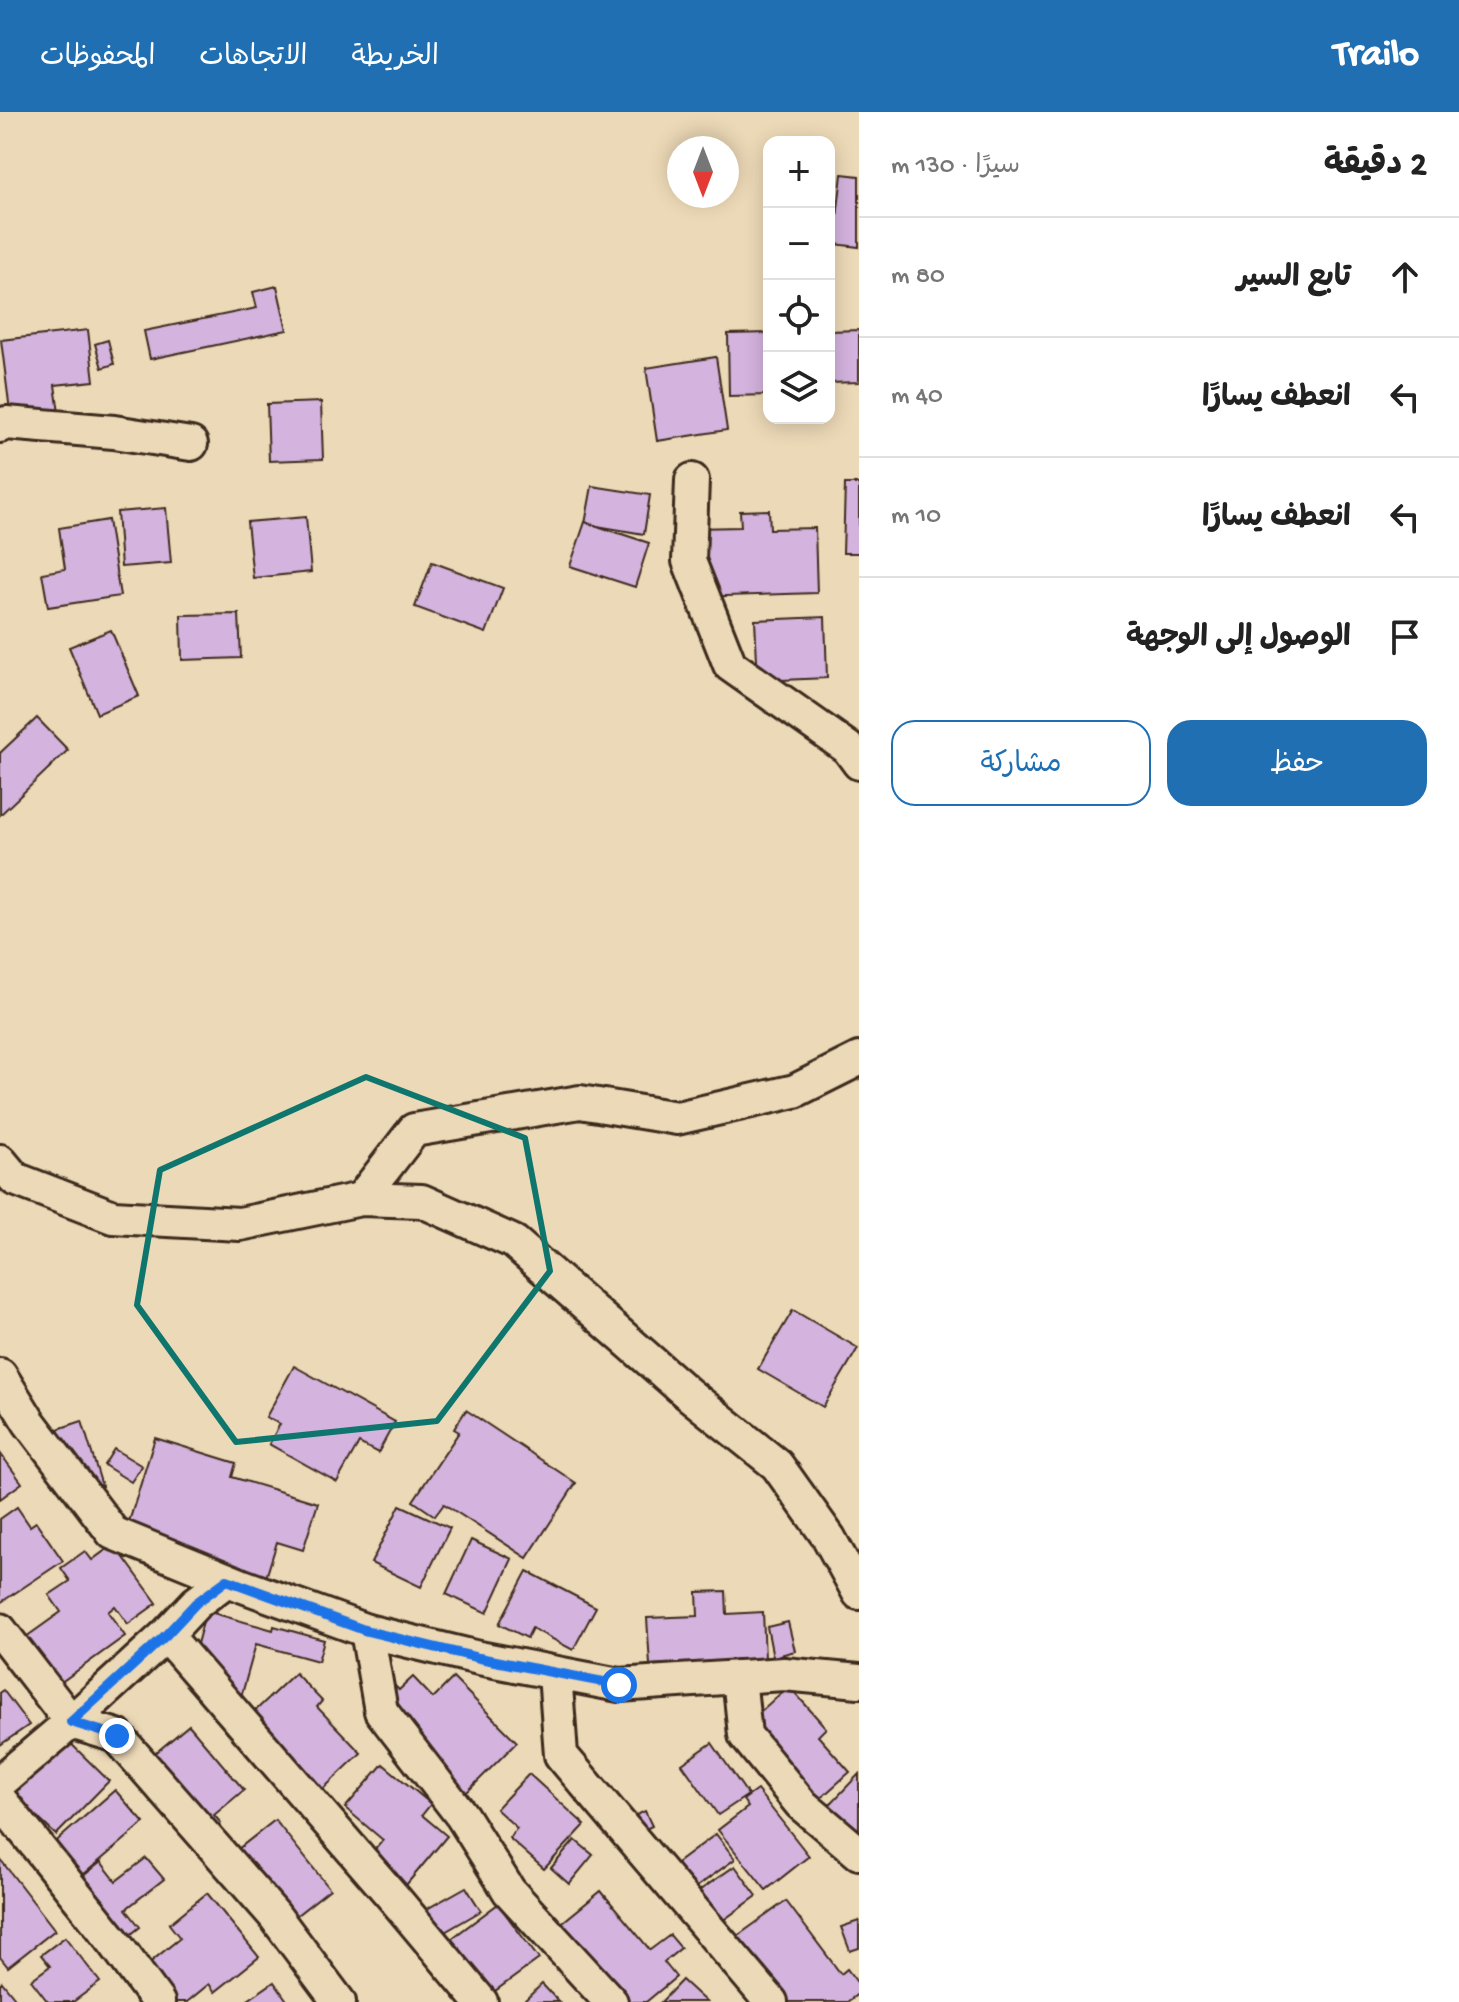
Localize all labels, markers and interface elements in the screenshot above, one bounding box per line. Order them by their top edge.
text: Trailo [1334,34,1419,78]
text: المحفوظات [40,42,155,75]
text: الاتجاهات [199,42,307,75]
text: الخريطة [351,42,439,75]
north arrow [667,136,739,208]
map controls [763,136,835,424]
button: + [763,136,835,208]
text: 2 دقيقة [1324,147,1427,187]
text: سيرًا · 130 m [891,152,1020,183]
button: − [763,208,835,280]
icon: ahead [1383,255,1427,299]
text: 80 m [891,262,945,293]
text: تابع السير [1237,262,1351,297]
button: locate [763,280,835,352]
button: layers [763,352,835,424]
icon: left [1383,375,1427,419]
text: 40 m [891,382,943,413]
text: انعطف يسارًا [1202,382,1351,417]
icon: left [1383,495,1427,539]
text: 10 m [891,502,941,533]
text: انعطف يسارًا [1202,502,1351,537]
icon: arrive [1383,615,1427,659]
text: الوصول إلى الوجهة [1126,622,1351,657]
button: مشاركة [891,720,1151,806]
button: حفظ [1167,720,1427,806]
route start [601,1667,637,1703]
route end [99,1718,135,1754]

